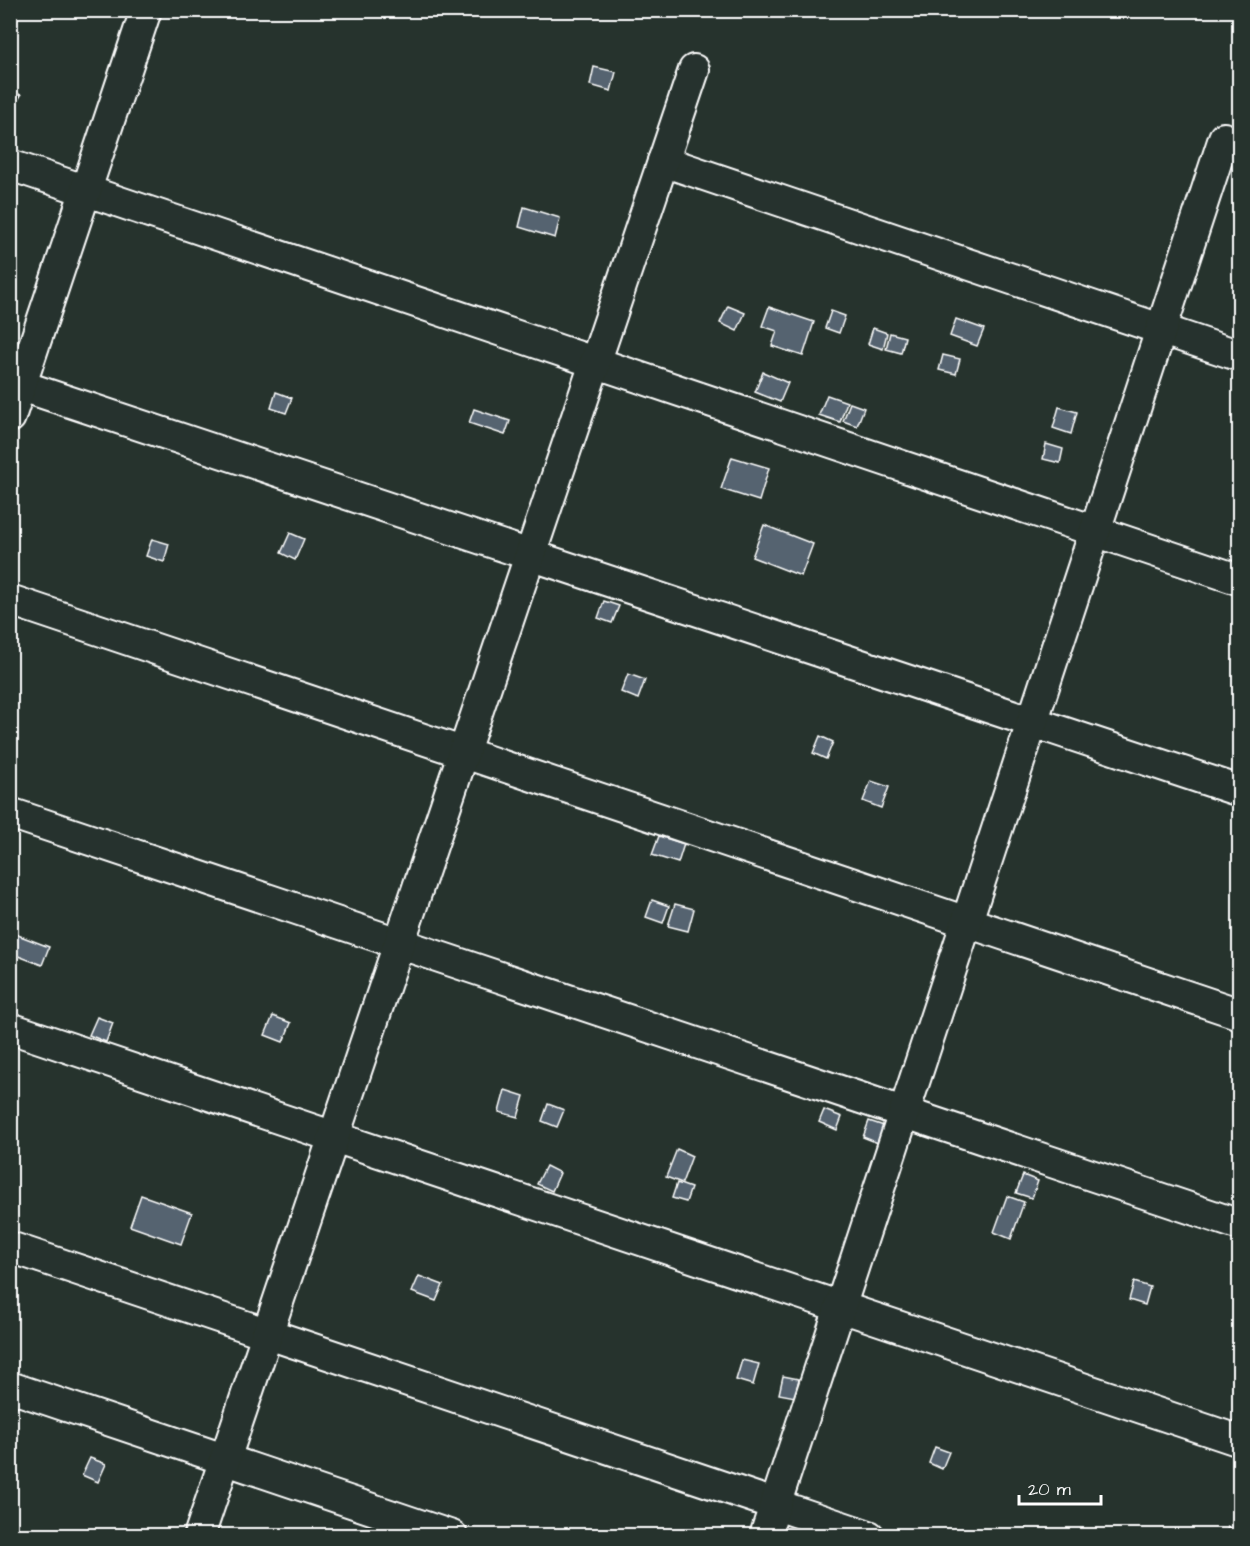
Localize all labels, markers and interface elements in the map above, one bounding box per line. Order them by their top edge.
scale bar [1019,1468,1102,1506]
text: 20 m [1028,1477,1071,1502]

